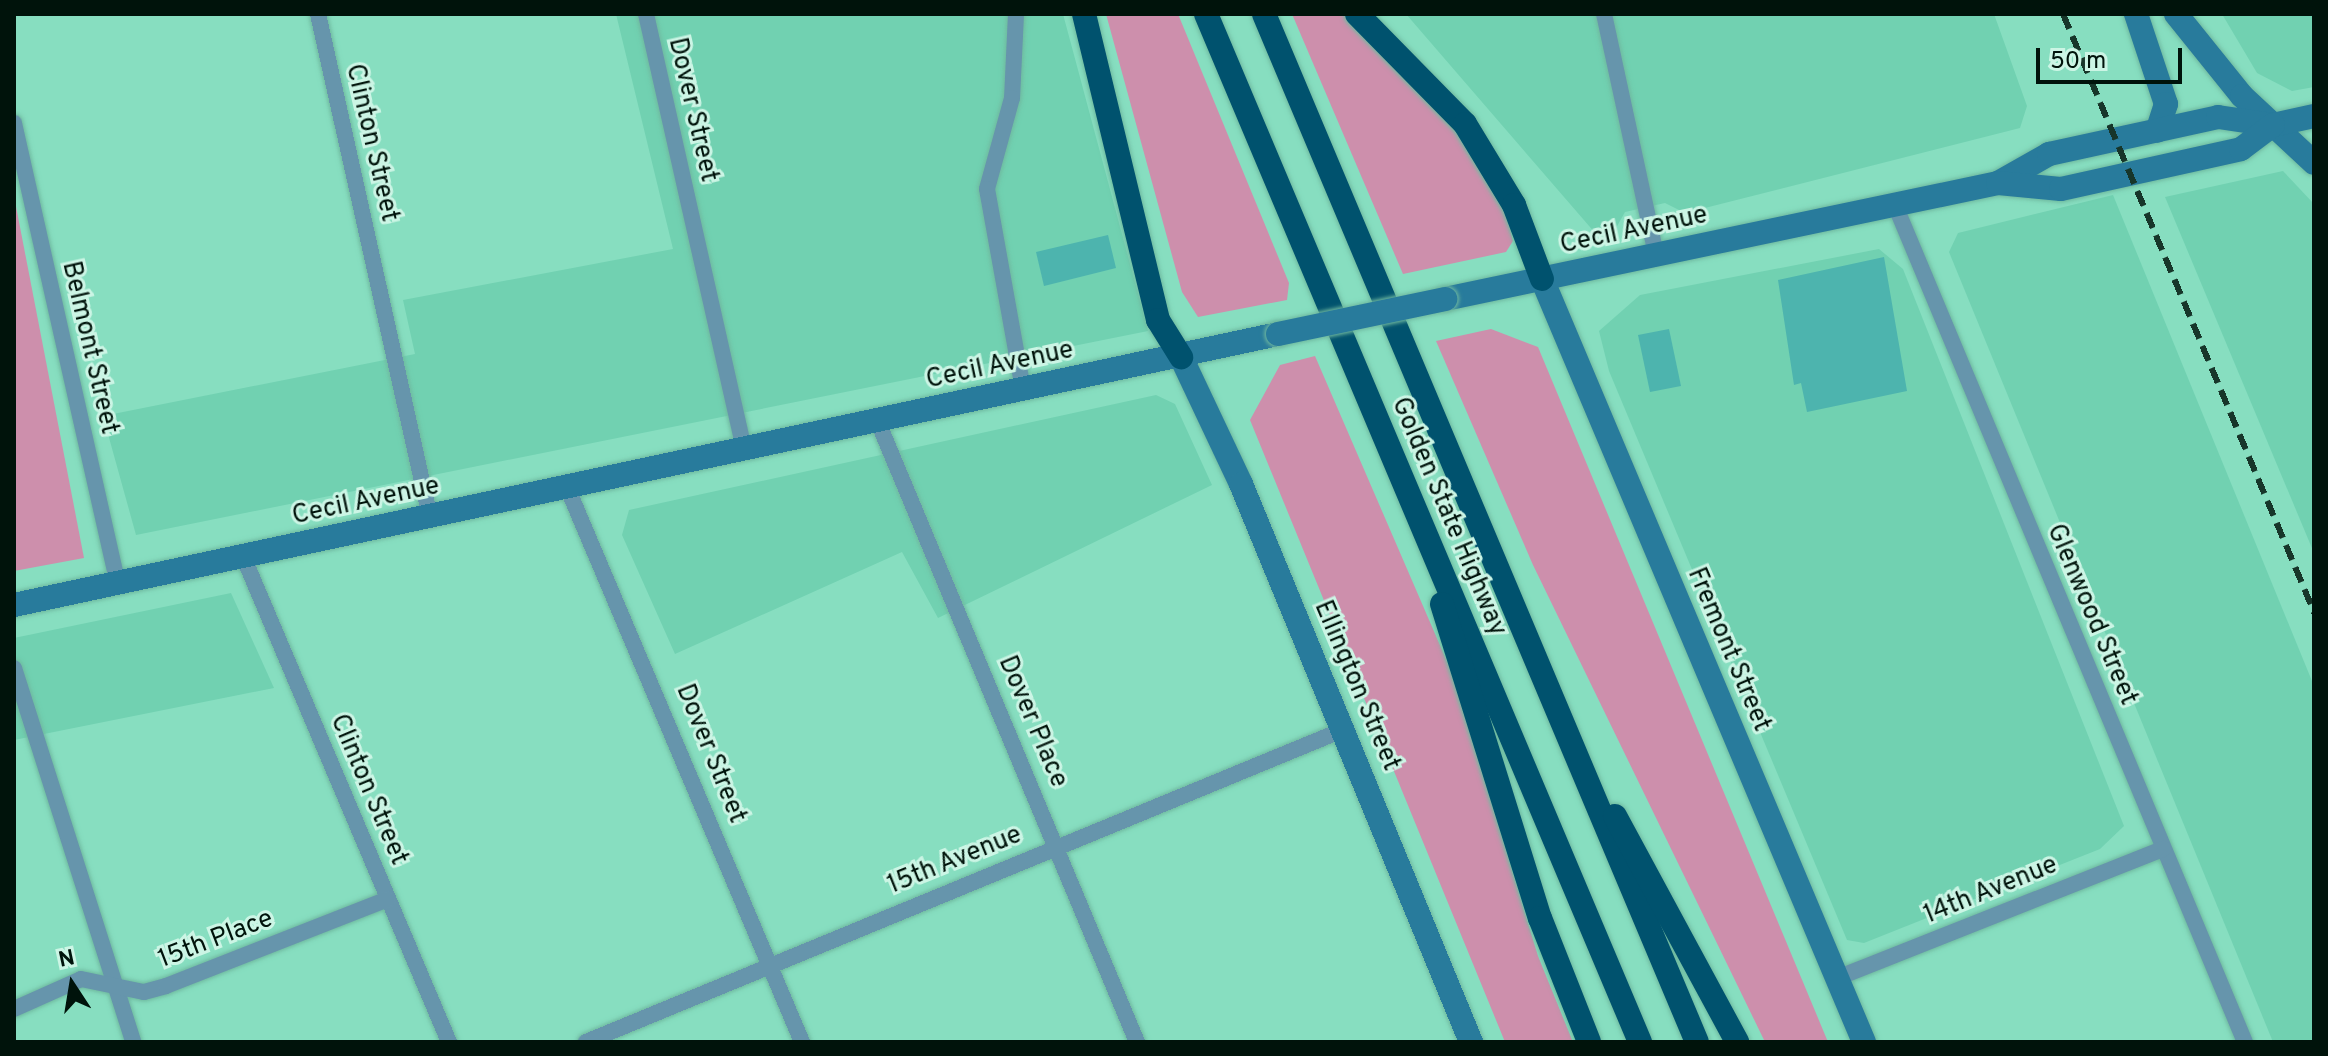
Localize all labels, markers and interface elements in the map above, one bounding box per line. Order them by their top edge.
scale bar [2040,32,2186,82]
street label: Dover Street [660,35,724,185]
text: 50 m [2050,47,2106,77]
street label: Clinton Street [338,61,404,225]
street label: Cecil Avenue [1557,200,1711,262]
street label: Belmont Street [54,258,124,438]
street label: Cecil Avenue [923,335,1077,397]
street label: Golden State Highway [1384,393,1512,641]
street label: Cecil Avenue [289,471,443,533]
street label: Glenwood Street [2039,520,2143,710]
street label: Fremont Street [1679,563,1777,737]
street label: Ellington Street [1306,596,1406,776]
street label: Dover Place [990,651,1074,793]
street label: Dover Street [668,680,752,828]
street label: Clinton Street [322,710,414,870]
street label: 15th Avenue [883,820,1027,902]
street label: 14th Avenue [1919,850,2063,932]
street label: 15th Place [154,904,278,976]
north arrow [32,944,112,1024]
text: N [56,945,77,975]

